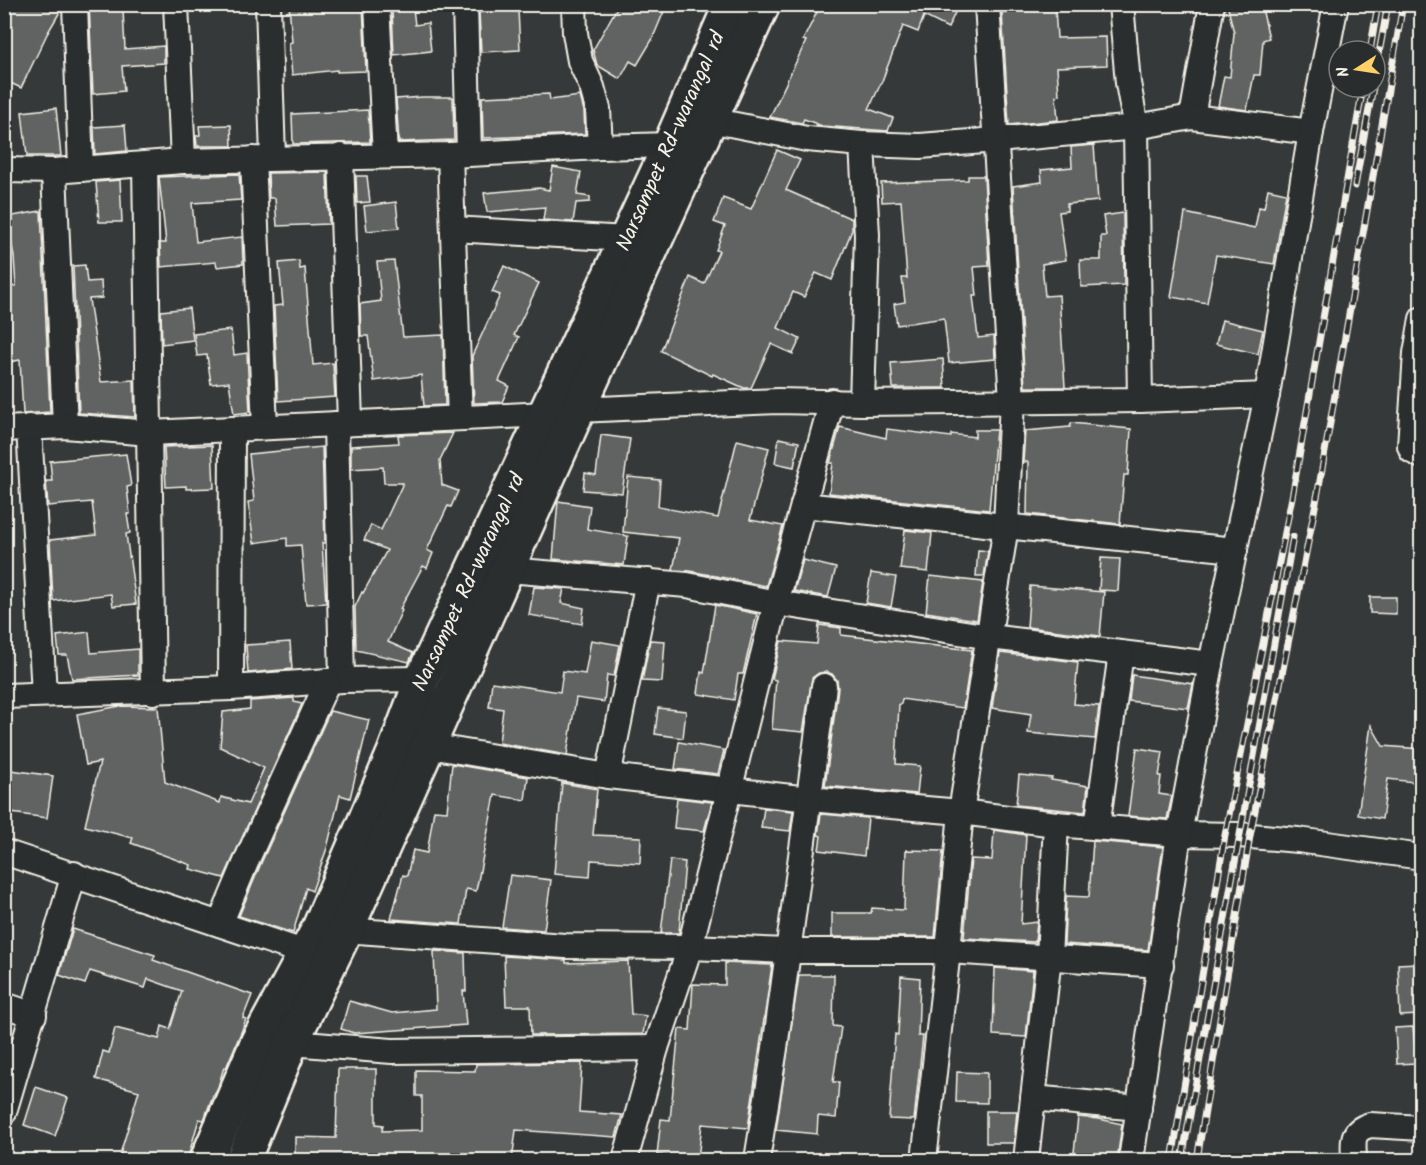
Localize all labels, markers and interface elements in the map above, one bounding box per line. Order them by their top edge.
street label: Narsampet Rd-warangal rd [608,26,735,257]
north arrow [1327,39,1387,99]
text: N [1331,64,1357,79]
street label: Narsampet Rd-warangal rd [404,467,535,697]

